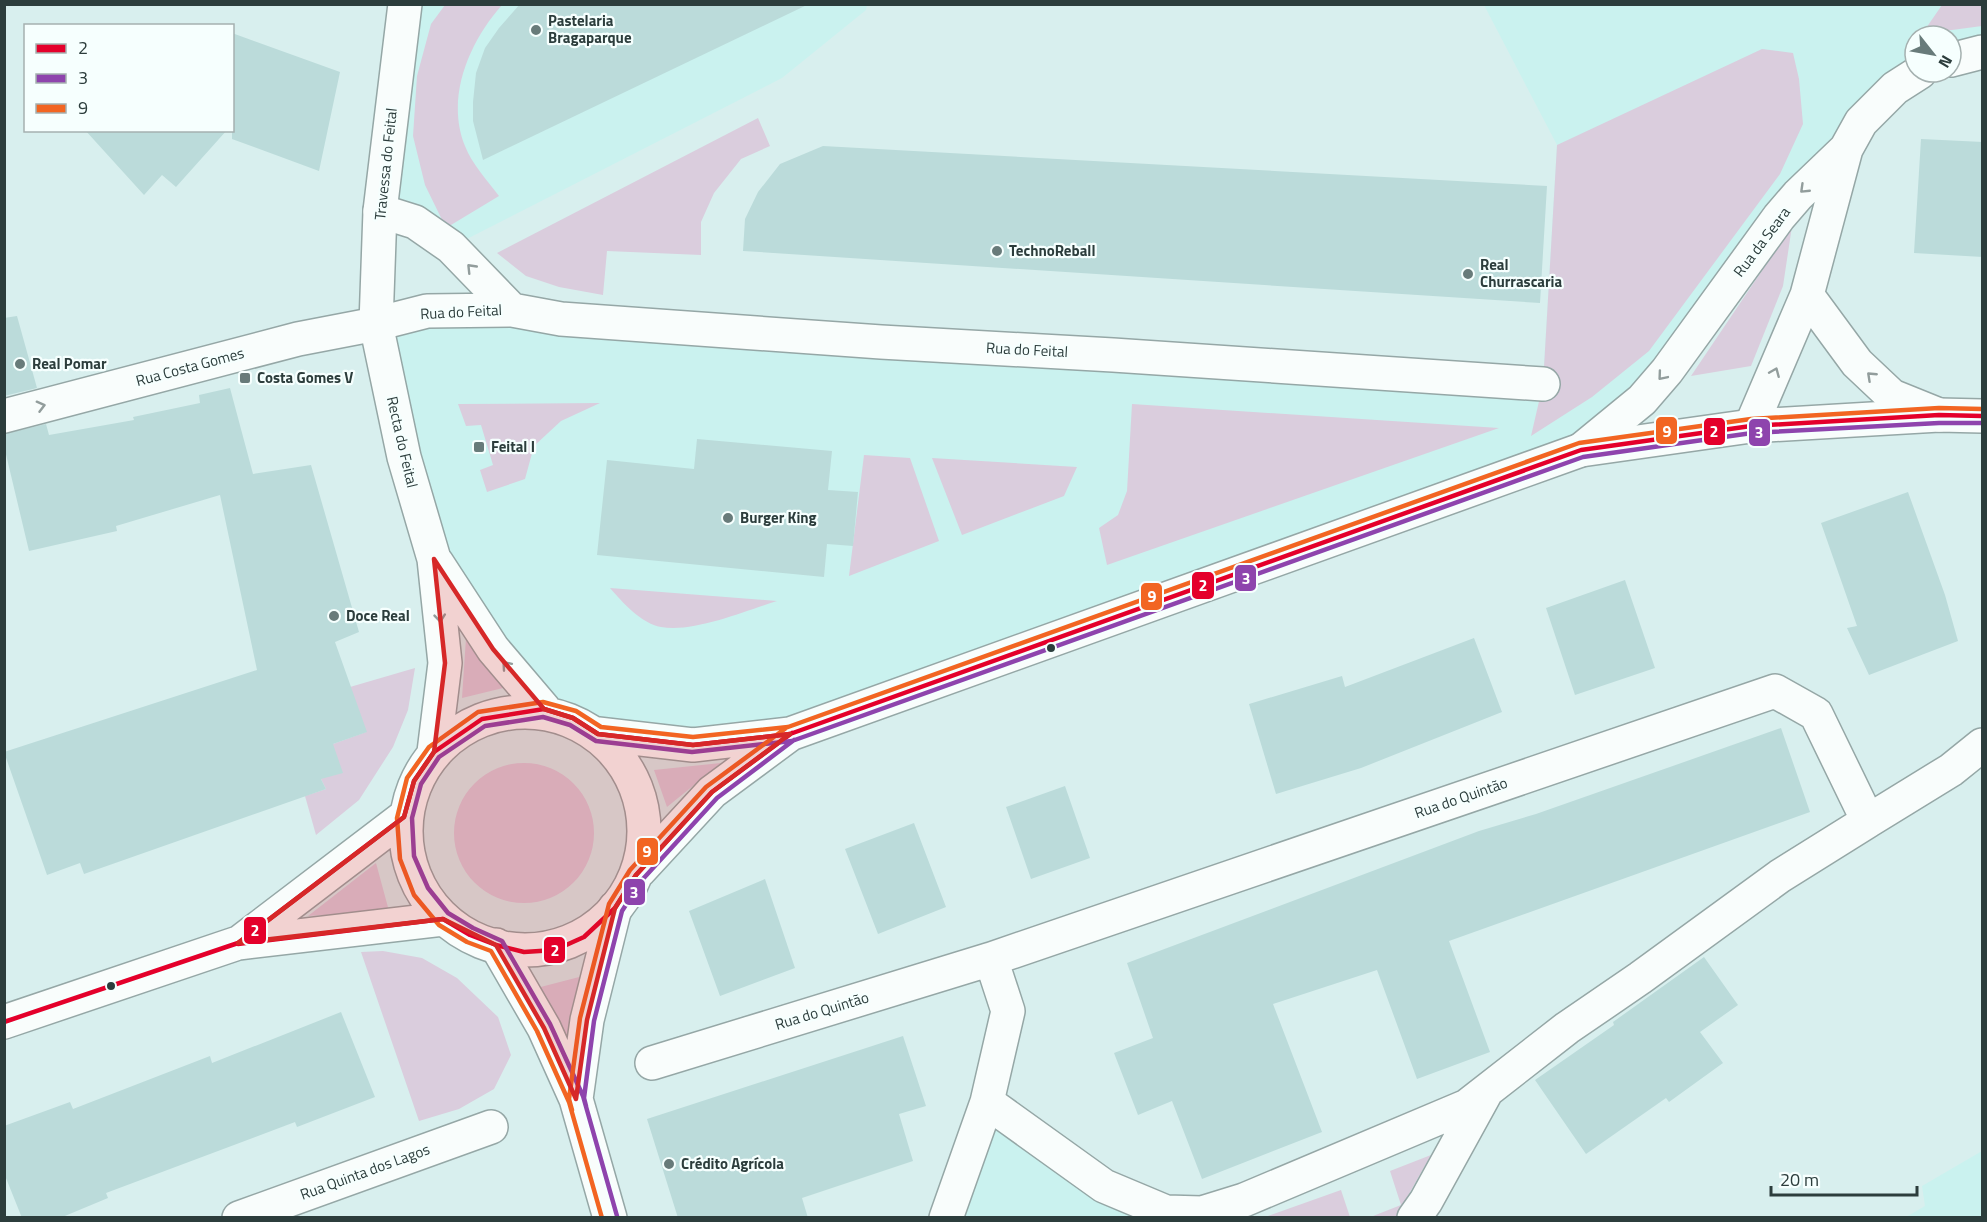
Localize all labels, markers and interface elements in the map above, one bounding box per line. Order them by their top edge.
place label: Pastelaria Bragaparque [548,9,632,49]
marker: Pastelaria Bragaparque [529,23,543,37]
legend [24,24,234,132]
north arrow [1903,24,1963,84]
text: 2 [78,34,88,61]
text: N [1933,51,1959,73]
text: 3 [78,64,88,91]
text: 9 [78,94,88,121]
street label: Travessa do Feital [368,107,403,221]
one-way arrow [1800,182,1811,193]
street label: Rua da Seara [1728,201,1796,282]
place label: TechnoReball [1009,239,1095,262]
marker: TechnoReball [990,244,1004,258]
place label: Real Churrascaria [1480,253,1562,293]
one-way arrow [467,264,478,274]
marker: Real Churrascaria [1461,267,1475,281]
street label: Rua do Feital [419,298,502,325]
street label: Rua do Feital [986,336,1069,363]
street label: Rua Costa Gomes [133,341,247,392]
place label: Real Pomar [32,352,107,375]
marker: Real Pomar [13,357,27,371]
place label: Costa Gomes V [257,366,353,389]
one-way arrow [1767,367,1779,378]
one-way arrow [1658,369,1669,380]
marker: Costa Gomes V [238,371,252,385]
one-way arrow [1867,372,1878,383]
street label: Recta do Feital [381,394,424,490]
one-way arrow [36,401,46,414]
line badge: 9 [1655,416,1678,445]
line badge: 2 [1703,417,1726,446]
line badge: 3 [1748,418,1771,447]
text: 9 [1663,419,1672,443]
text: 2 [1710,419,1718,443]
text: 3 [1755,420,1763,444]
place label: Feital I [491,435,535,458]
marker: Feital I [472,440,486,454]
place label: Burger King [740,506,817,529]
marker: Burger King [721,511,735,525]
line badge: 3 [1234,564,1257,592]
text: 3 [1242,566,1250,590]
line badge: 2 [1191,571,1215,600]
text: 2 [1199,573,1207,597]
line badge: 9 [1140,582,1163,611]
text: 9 [1148,584,1157,608]
place label: Doce Real [346,604,410,627]
marker: Doce Real [327,609,341,623]
one-way arrow [433,613,446,622]
unlabelled marker [1045,642,1057,654]
one-way arrow [502,661,513,671]
street label: Rua do Quintão [1411,771,1511,824]
line badge: 9 [636,837,659,866]
text: 9 [643,839,652,863]
line badge: 3 [623,878,646,906]
text: 3 [630,880,638,904]
line badge: 2 [243,916,267,945]
text: 2 [251,918,259,942]
line badge: 2 [543,936,566,964]
text: 2 [551,938,559,962]
unlabelled marker [105,980,117,992]
street label: Rua do Quintão [772,985,872,1036]
street label: Rua Quinta dos Lagos [297,1137,433,1206]
place label: Crédito Agrícola [681,1152,784,1175]
marker: Crédito Agrícola [662,1157,676,1171]
scale bar [1771,1159,1916,1197]
text: 20 m [1780,1166,1819,1193]

